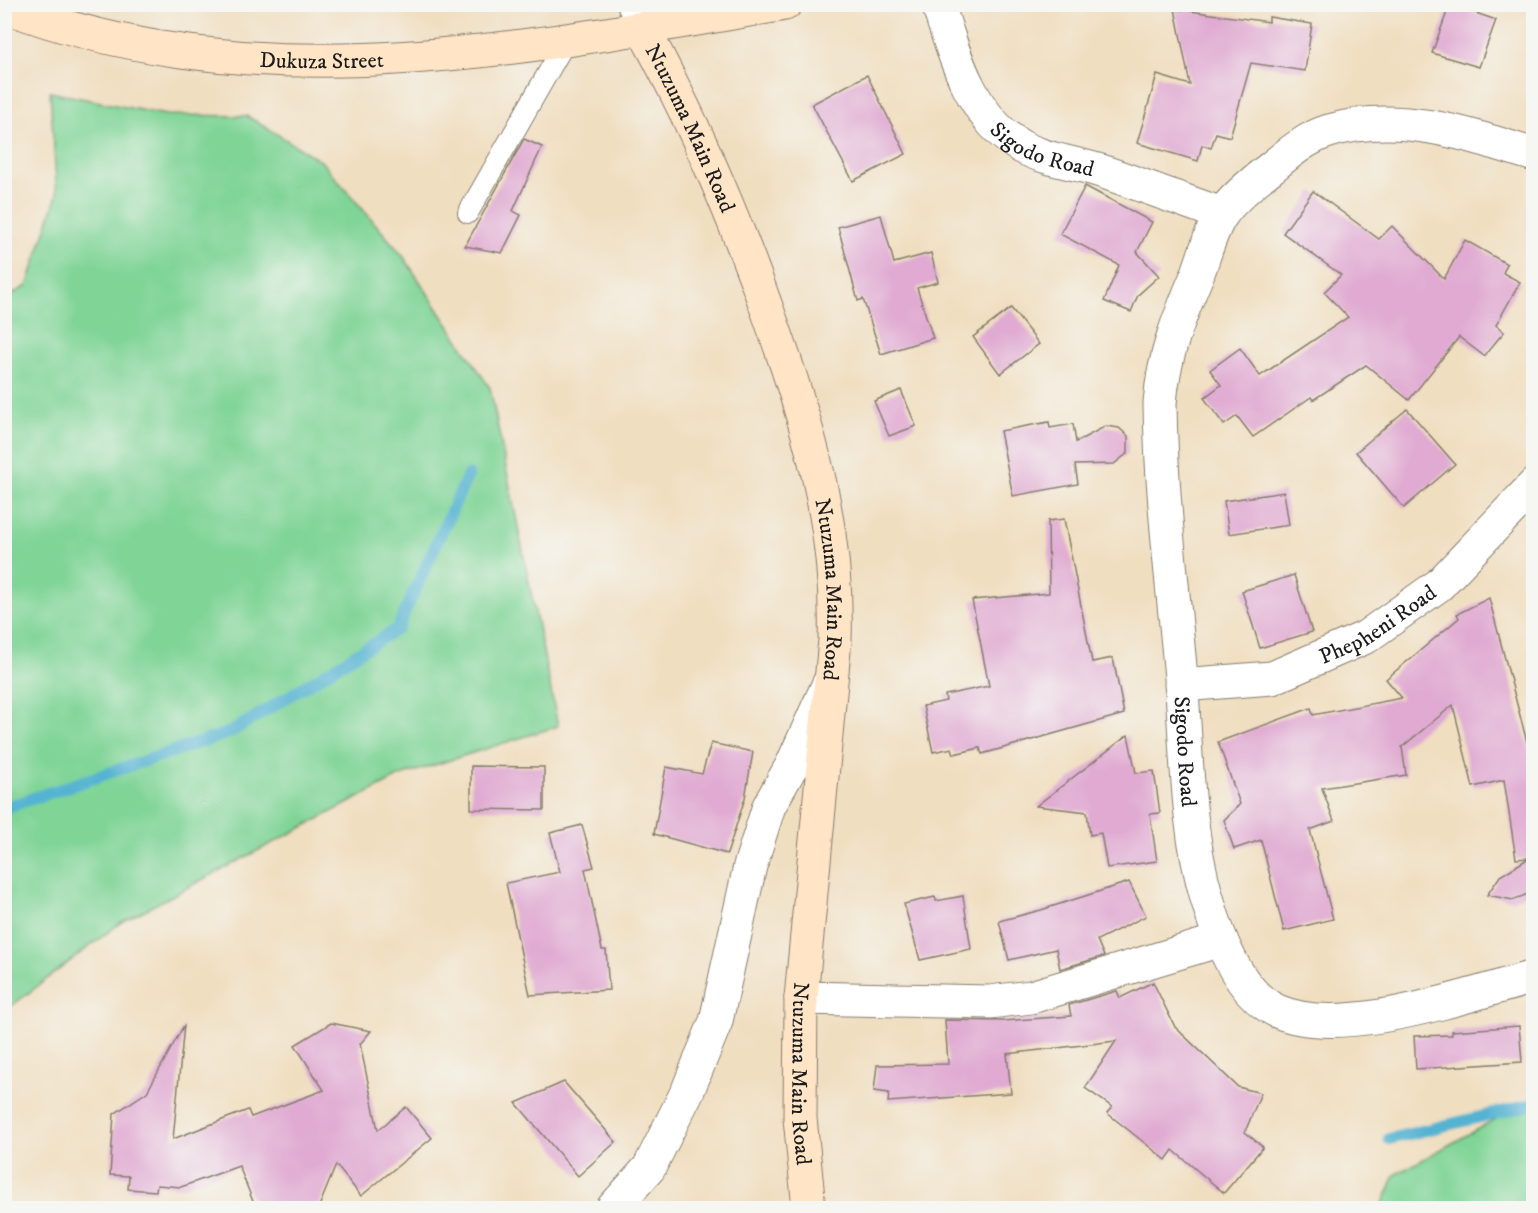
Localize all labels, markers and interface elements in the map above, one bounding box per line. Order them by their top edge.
street label: Ntuzuma Main Road [639,40,741,217]
street label: Dukuza Street [259,47,384,75]
street label: Sigodo Road [984,117,1097,183]
street label: Ntuzuma Main Road [808,496,847,682]
street label: Phepheni Road [1315,579,1442,671]
street label: Sigodo Road [1167,695,1202,808]
street label: Ntuzuma Main Road [785,981,817,1167]

